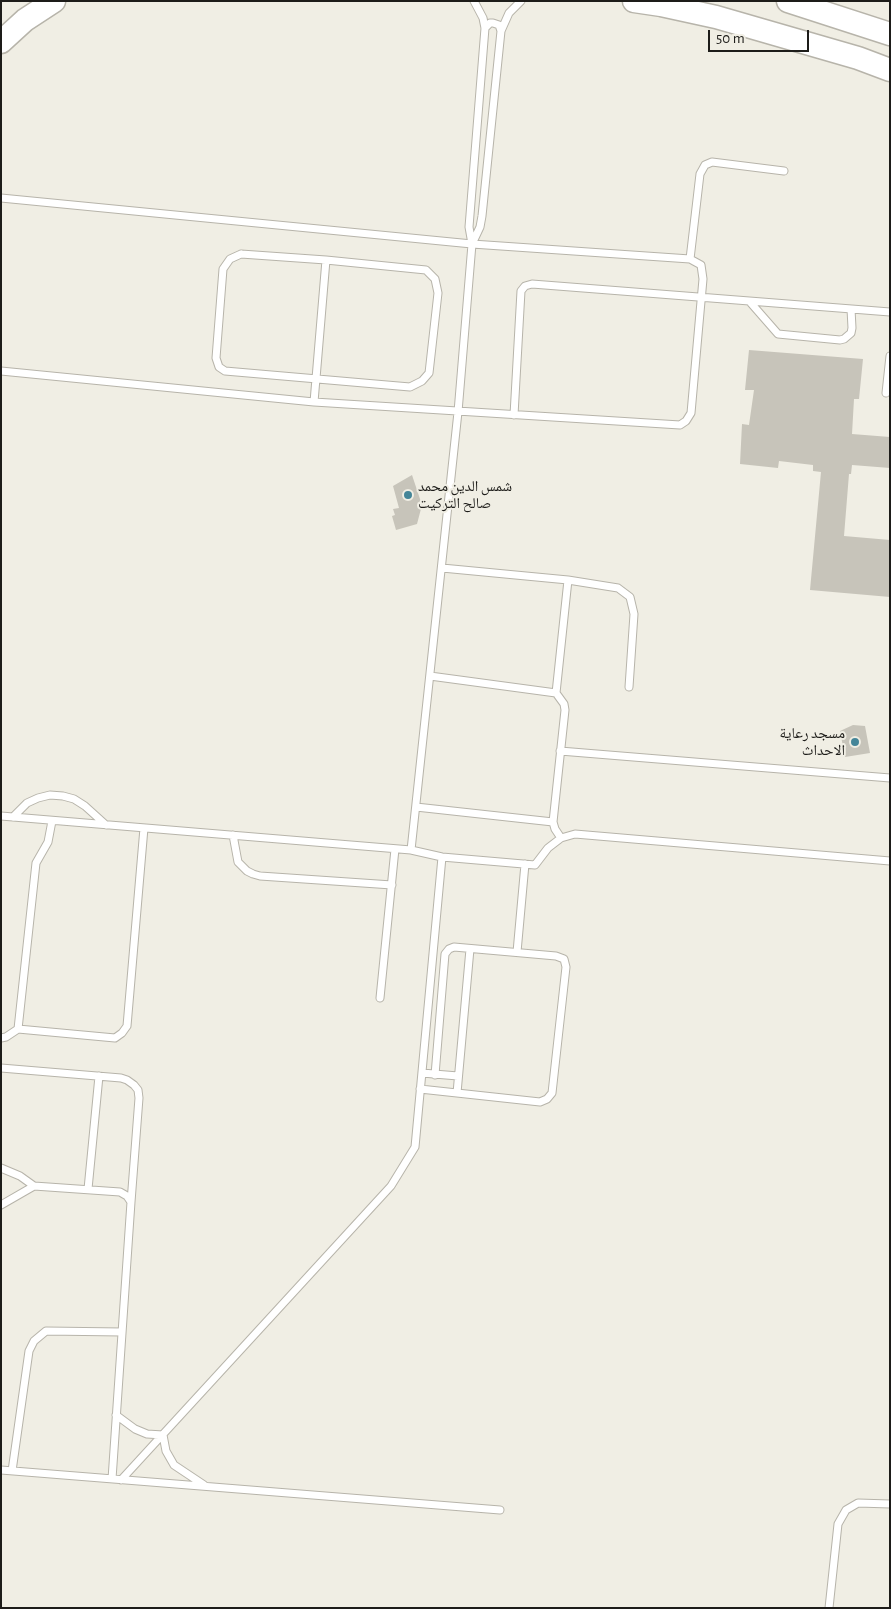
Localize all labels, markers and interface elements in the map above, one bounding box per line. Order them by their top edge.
scale bar [711,20,812,52]
text: 50 m [716,31,745,46]
place label: شمس الدين محمد صالح التركيت [418,477,512,512]
marker: شمس الدين محمد صالح التركيت [402,489,414,501]
place label: مسجد رعاية الاحداث [780,724,845,759]
marker: مسجد رعاية الاحداث [849,736,861,748]

